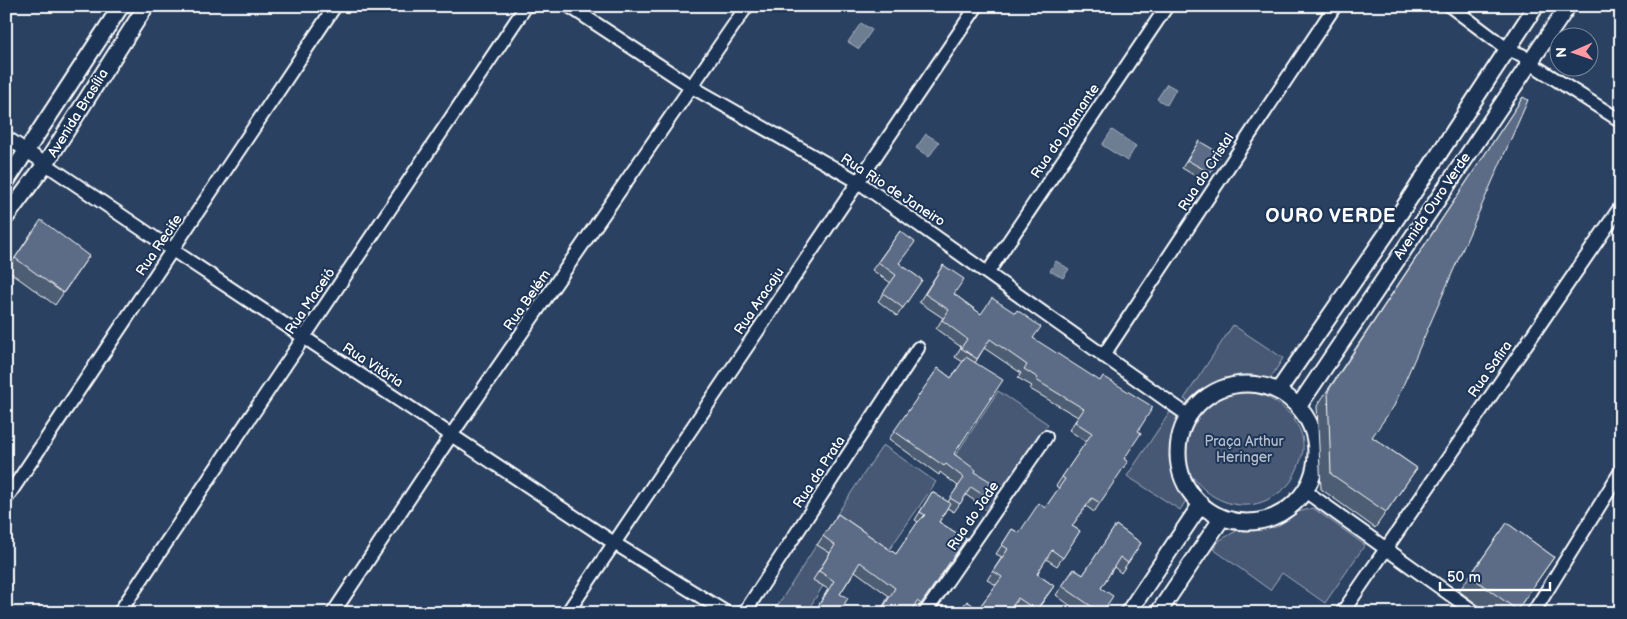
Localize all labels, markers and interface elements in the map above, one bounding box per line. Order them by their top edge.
north arrow [1550,28,1600,78]
text: N [1553,47,1570,58]
street label: Avenida Brasília [44,66,112,160]
street label: Rua do Diamante [1027,81,1103,181]
street label: Rua do Cristal [1175,130,1237,214]
street label: Avenida Ouro Verde [1390,149,1474,263]
street label: Rua Rio de Janeiro [838,150,948,230]
district label: OURO VERDE [1266,205,1396,228]
street label: Rua Recife [132,211,186,279]
street label: Rua Aracaju [730,264,788,338]
street label: Rua Maceió [282,265,338,337]
street label: Rua Belém [500,266,554,334]
street label: Rua Safira [1464,337,1516,401]
street label: Rua Vitória [339,339,407,391]
street label: Rua da Prata [789,433,849,511]
park label: Praça Arthur Heringer [1204,433,1285,466]
street label: Rua do Jade [944,478,1002,554]
scale bar [1440,559,1550,591]
text: 50 m [1447,568,1481,587]

